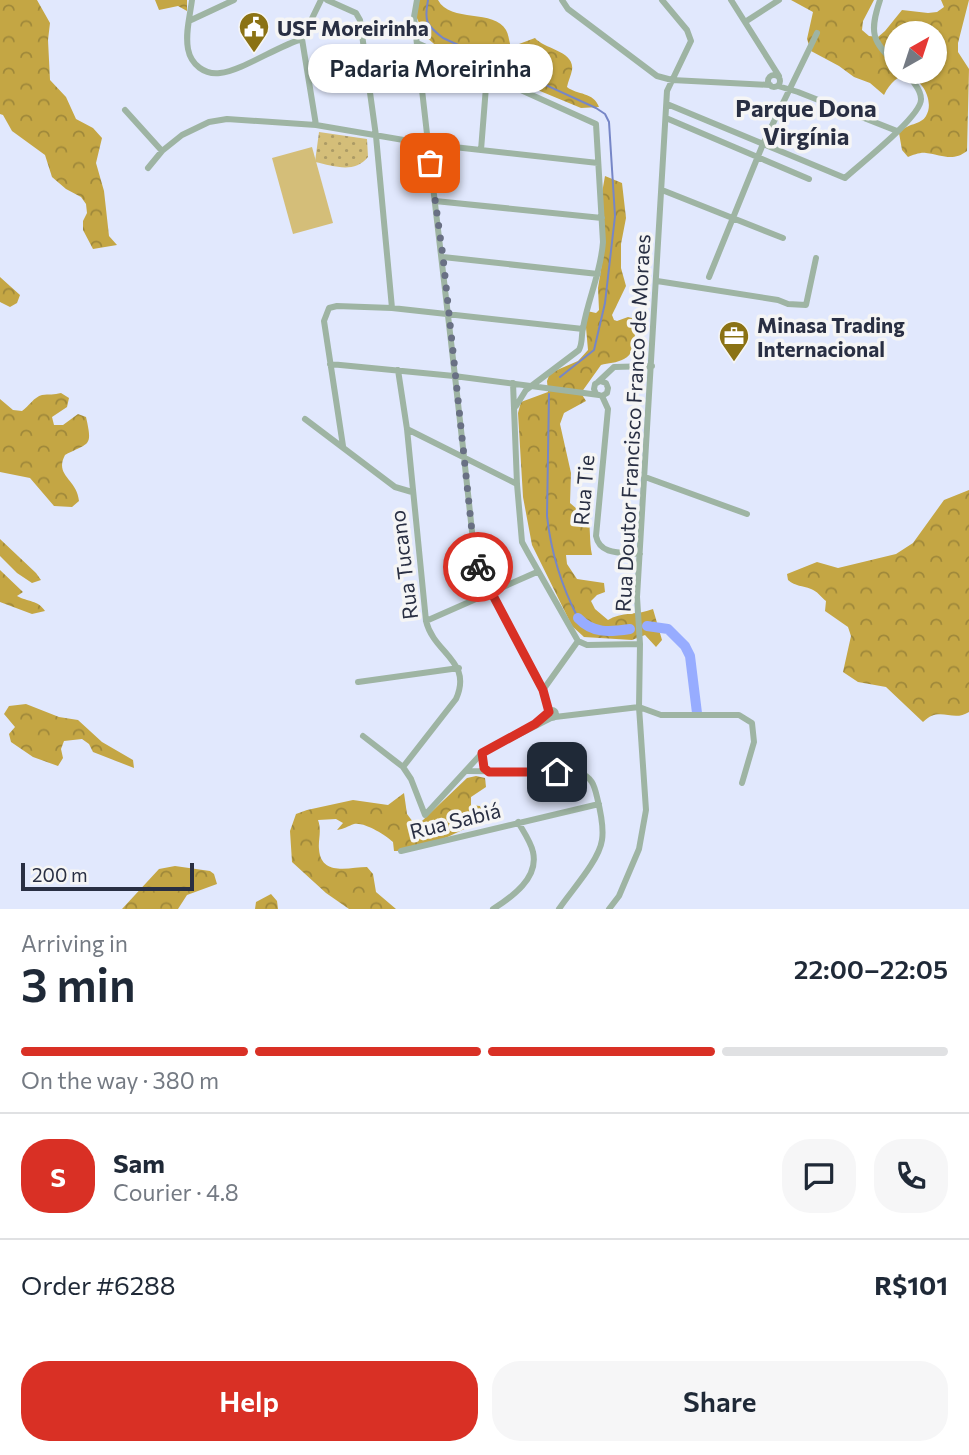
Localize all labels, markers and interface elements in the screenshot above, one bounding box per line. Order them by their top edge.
public building icon: USF Moreirinha [237,10,271,54]
place label: USF Moreirinha [277,15,429,40]
north arrow [884,21,947,84]
map controls [884,21,947,84]
callout: Padaria Moreirinha [308,44,552,93]
text: Padaria Moreirinha [329,54,532,82]
district label: Parque Dona Virgínia [735,93,877,150]
pin [400,133,460,193]
icon: bag [411,144,449,182]
street label: Rua Doutor Francisco Franco de Moraes [610,233,654,613]
place label: Minasa Trading Internacional [757,312,905,361]
office icon: Minasa Trading Internacional [717,319,751,363]
street label: Rua Tie [567,454,599,526]
street label: Rua Tucano [384,509,422,621]
courier [443,532,513,602]
icon: bike [459,548,497,586]
pin [527,742,587,802]
icon: home [538,753,576,791]
street label: Rua Sabiá [407,797,503,843]
scale bar [21,860,194,892]
text: 200 m [32,863,88,886]
text: Arriving in [21,929,128,957]
text: 22:00–22:05 [794,953,948,984]
text: 3 min [21,955,136,1011]
text: On the way · 380 m [21,1066,219,1094]
button: chat [782,1139,856,1213]
button: phone [874,1139,948,1213]
text: Sam [113,1147,165,1178]
text: S [50,1161,66,1192]
text: Courier · 4.8 [113,1178,239,1206]
text: Order #6288 [21,1269,176,1300]
text: R$101 [874,1269,948,1300]
button: Help [21,1361,478,1441]
button: Share [492,1361,948,1441]

